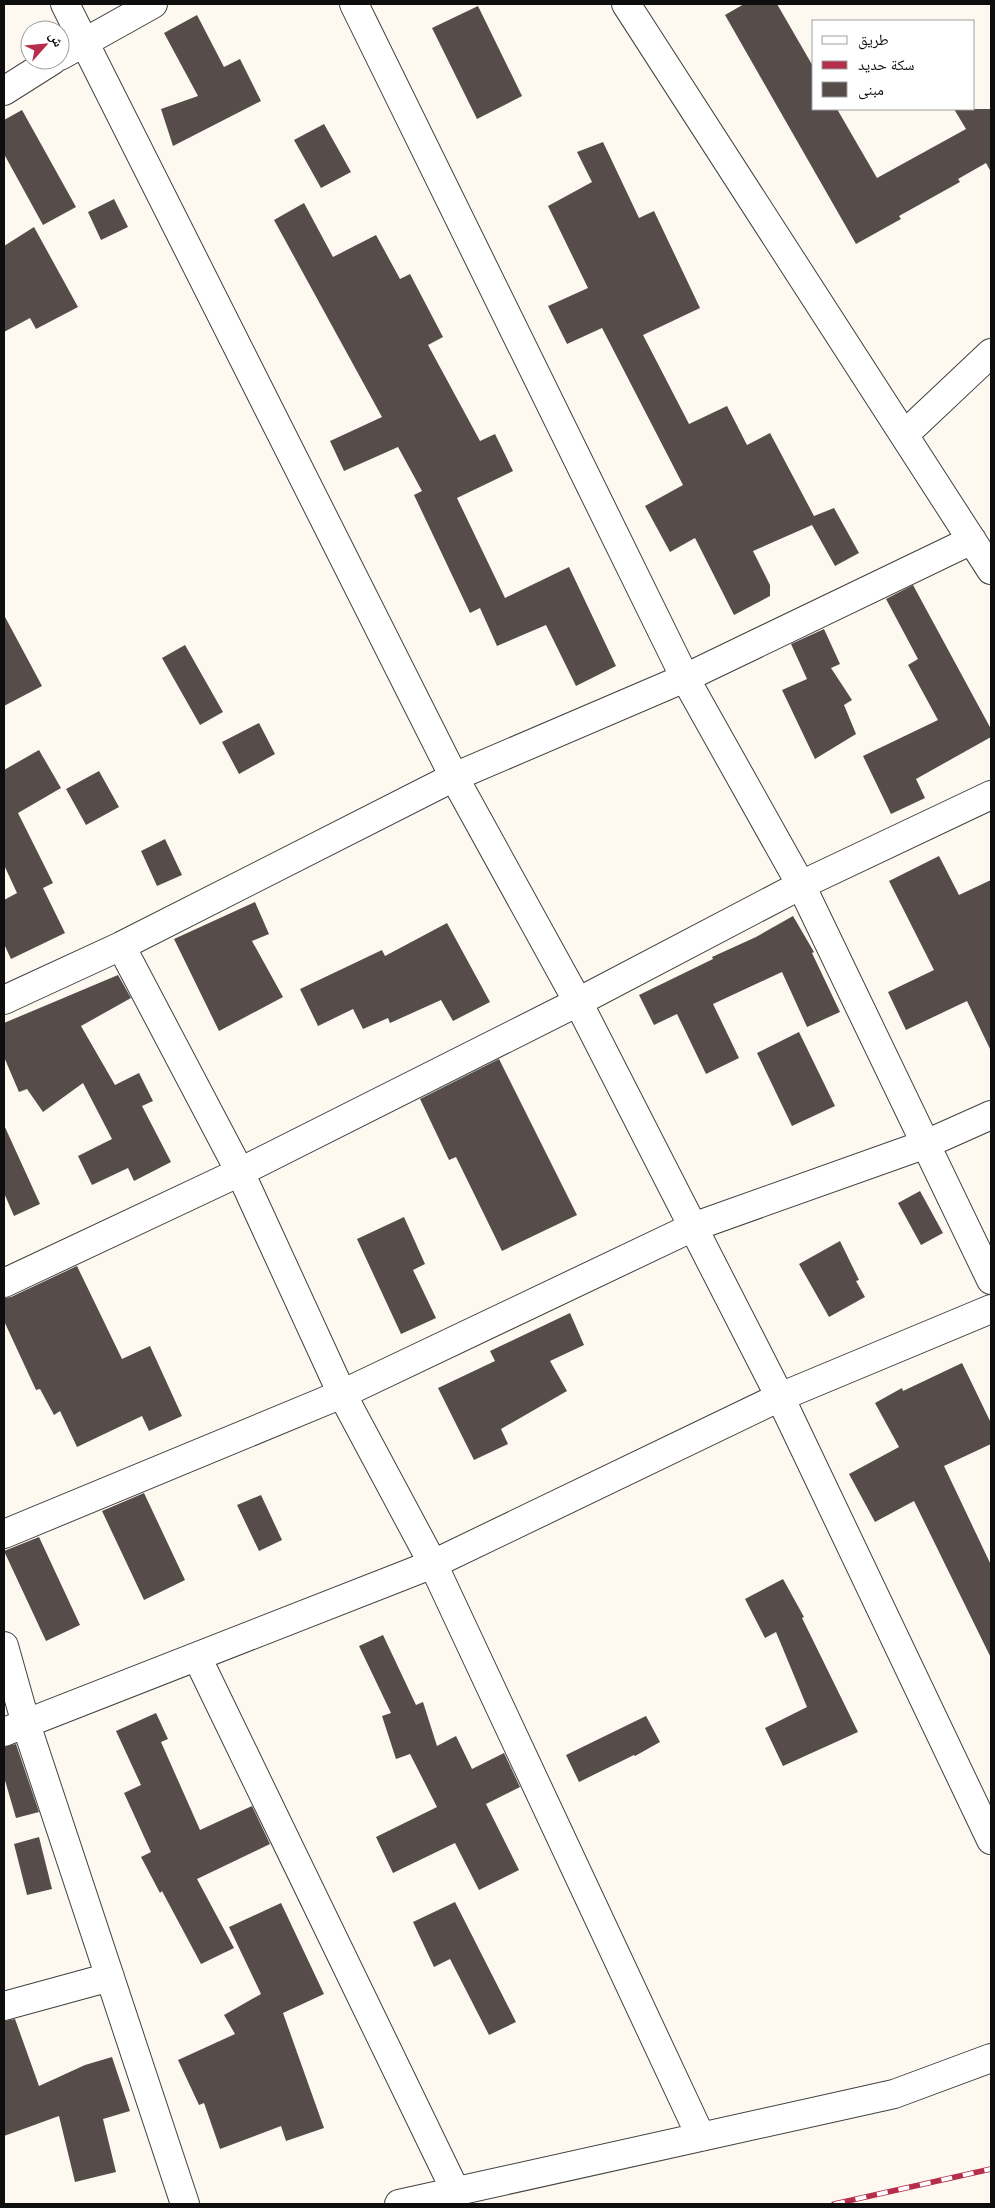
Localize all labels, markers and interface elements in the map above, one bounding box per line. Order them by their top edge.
north arrow [20,20,70,70]
legend [812,20,975,110]
text: ش [45,28,68,50]
text: طريق [858,30,889,50]
text: سكة حديد [858,55,915,74]
text: مبنى [858,80,884,100]

